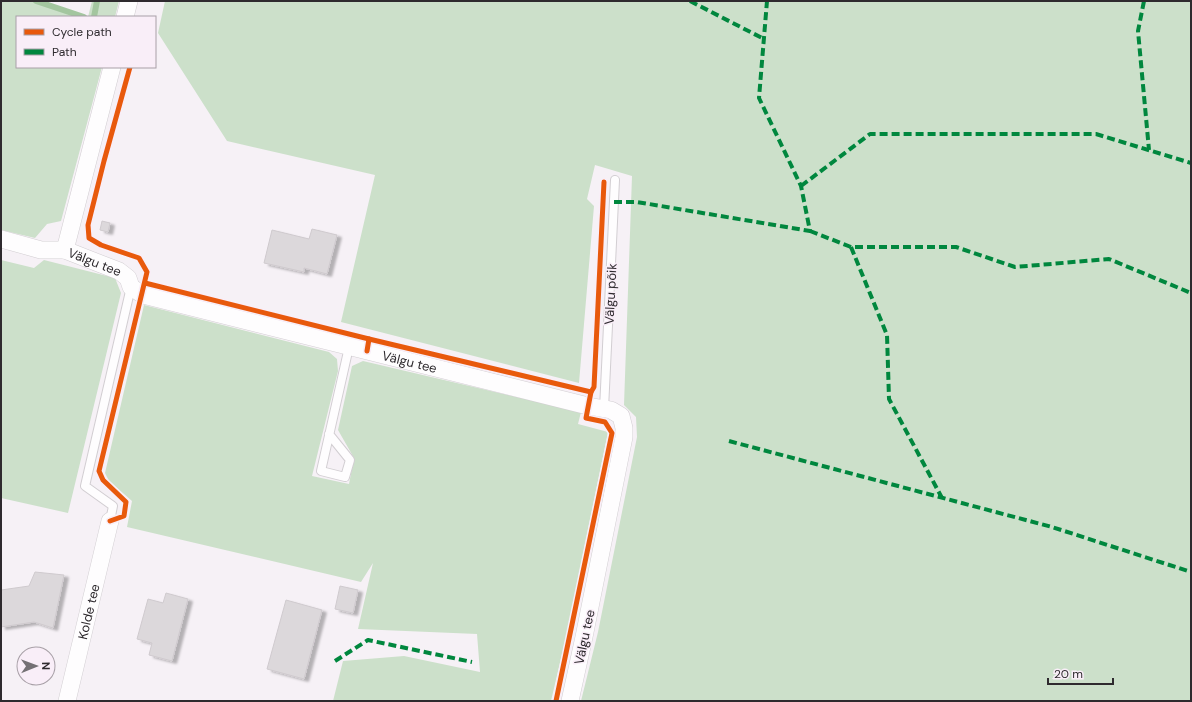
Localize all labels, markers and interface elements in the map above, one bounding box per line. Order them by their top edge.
legend [16,16,156,68]
text: Cycle path [52,24,112,40]
text: Path [52,44,77,60]
street label: Välgu tee [66,244,124,280]
street label: Välgu põik [600,262,621,325]
street label: Välgu tee [380,347,439,377]
street label: Kolde tee [74,582,104,641]
street label: Välgu tee [570,608,599,666]
north arrow [16,646,56,686]
scale bar [1048,660,1113,686]
text: N [39,662,53,670]
text: 20 m [1054,666,1083,682]

